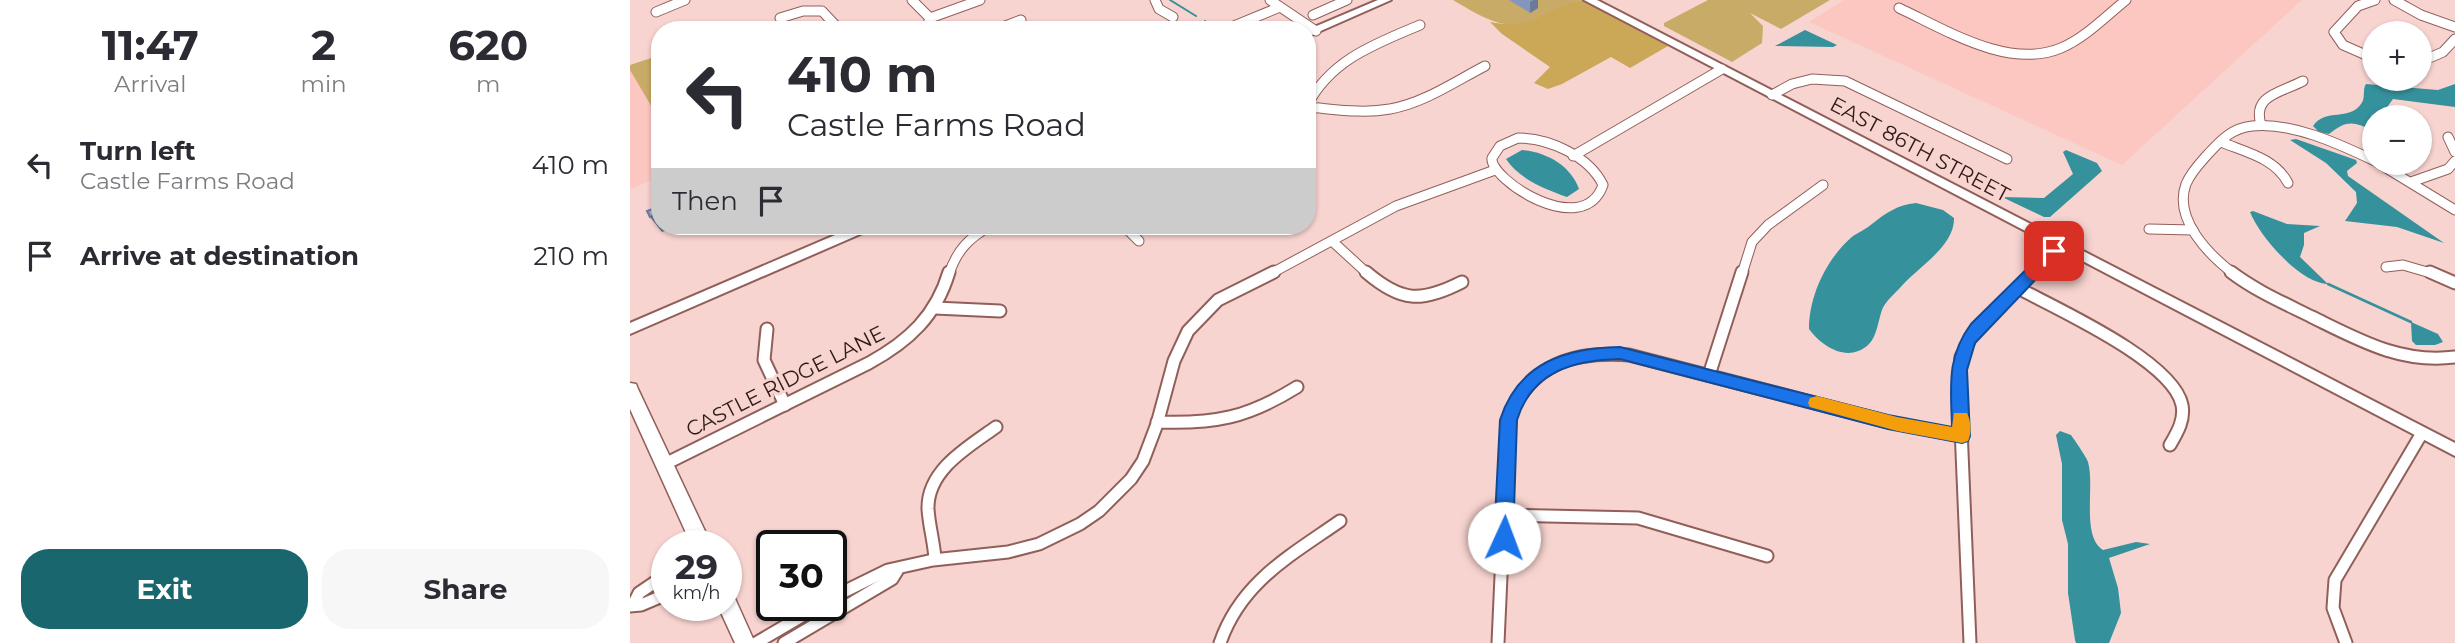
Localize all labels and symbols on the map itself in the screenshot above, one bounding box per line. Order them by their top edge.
street label: EAST 86TH STREET [1826,91,2014,207]
pin [2024,221,2084,281]
street label: CASTLE RIDGE LANE [682,320,888,442]
position arrow [1467,501,1541,575]
speed limit sign: 30 [756,530,847,621]

